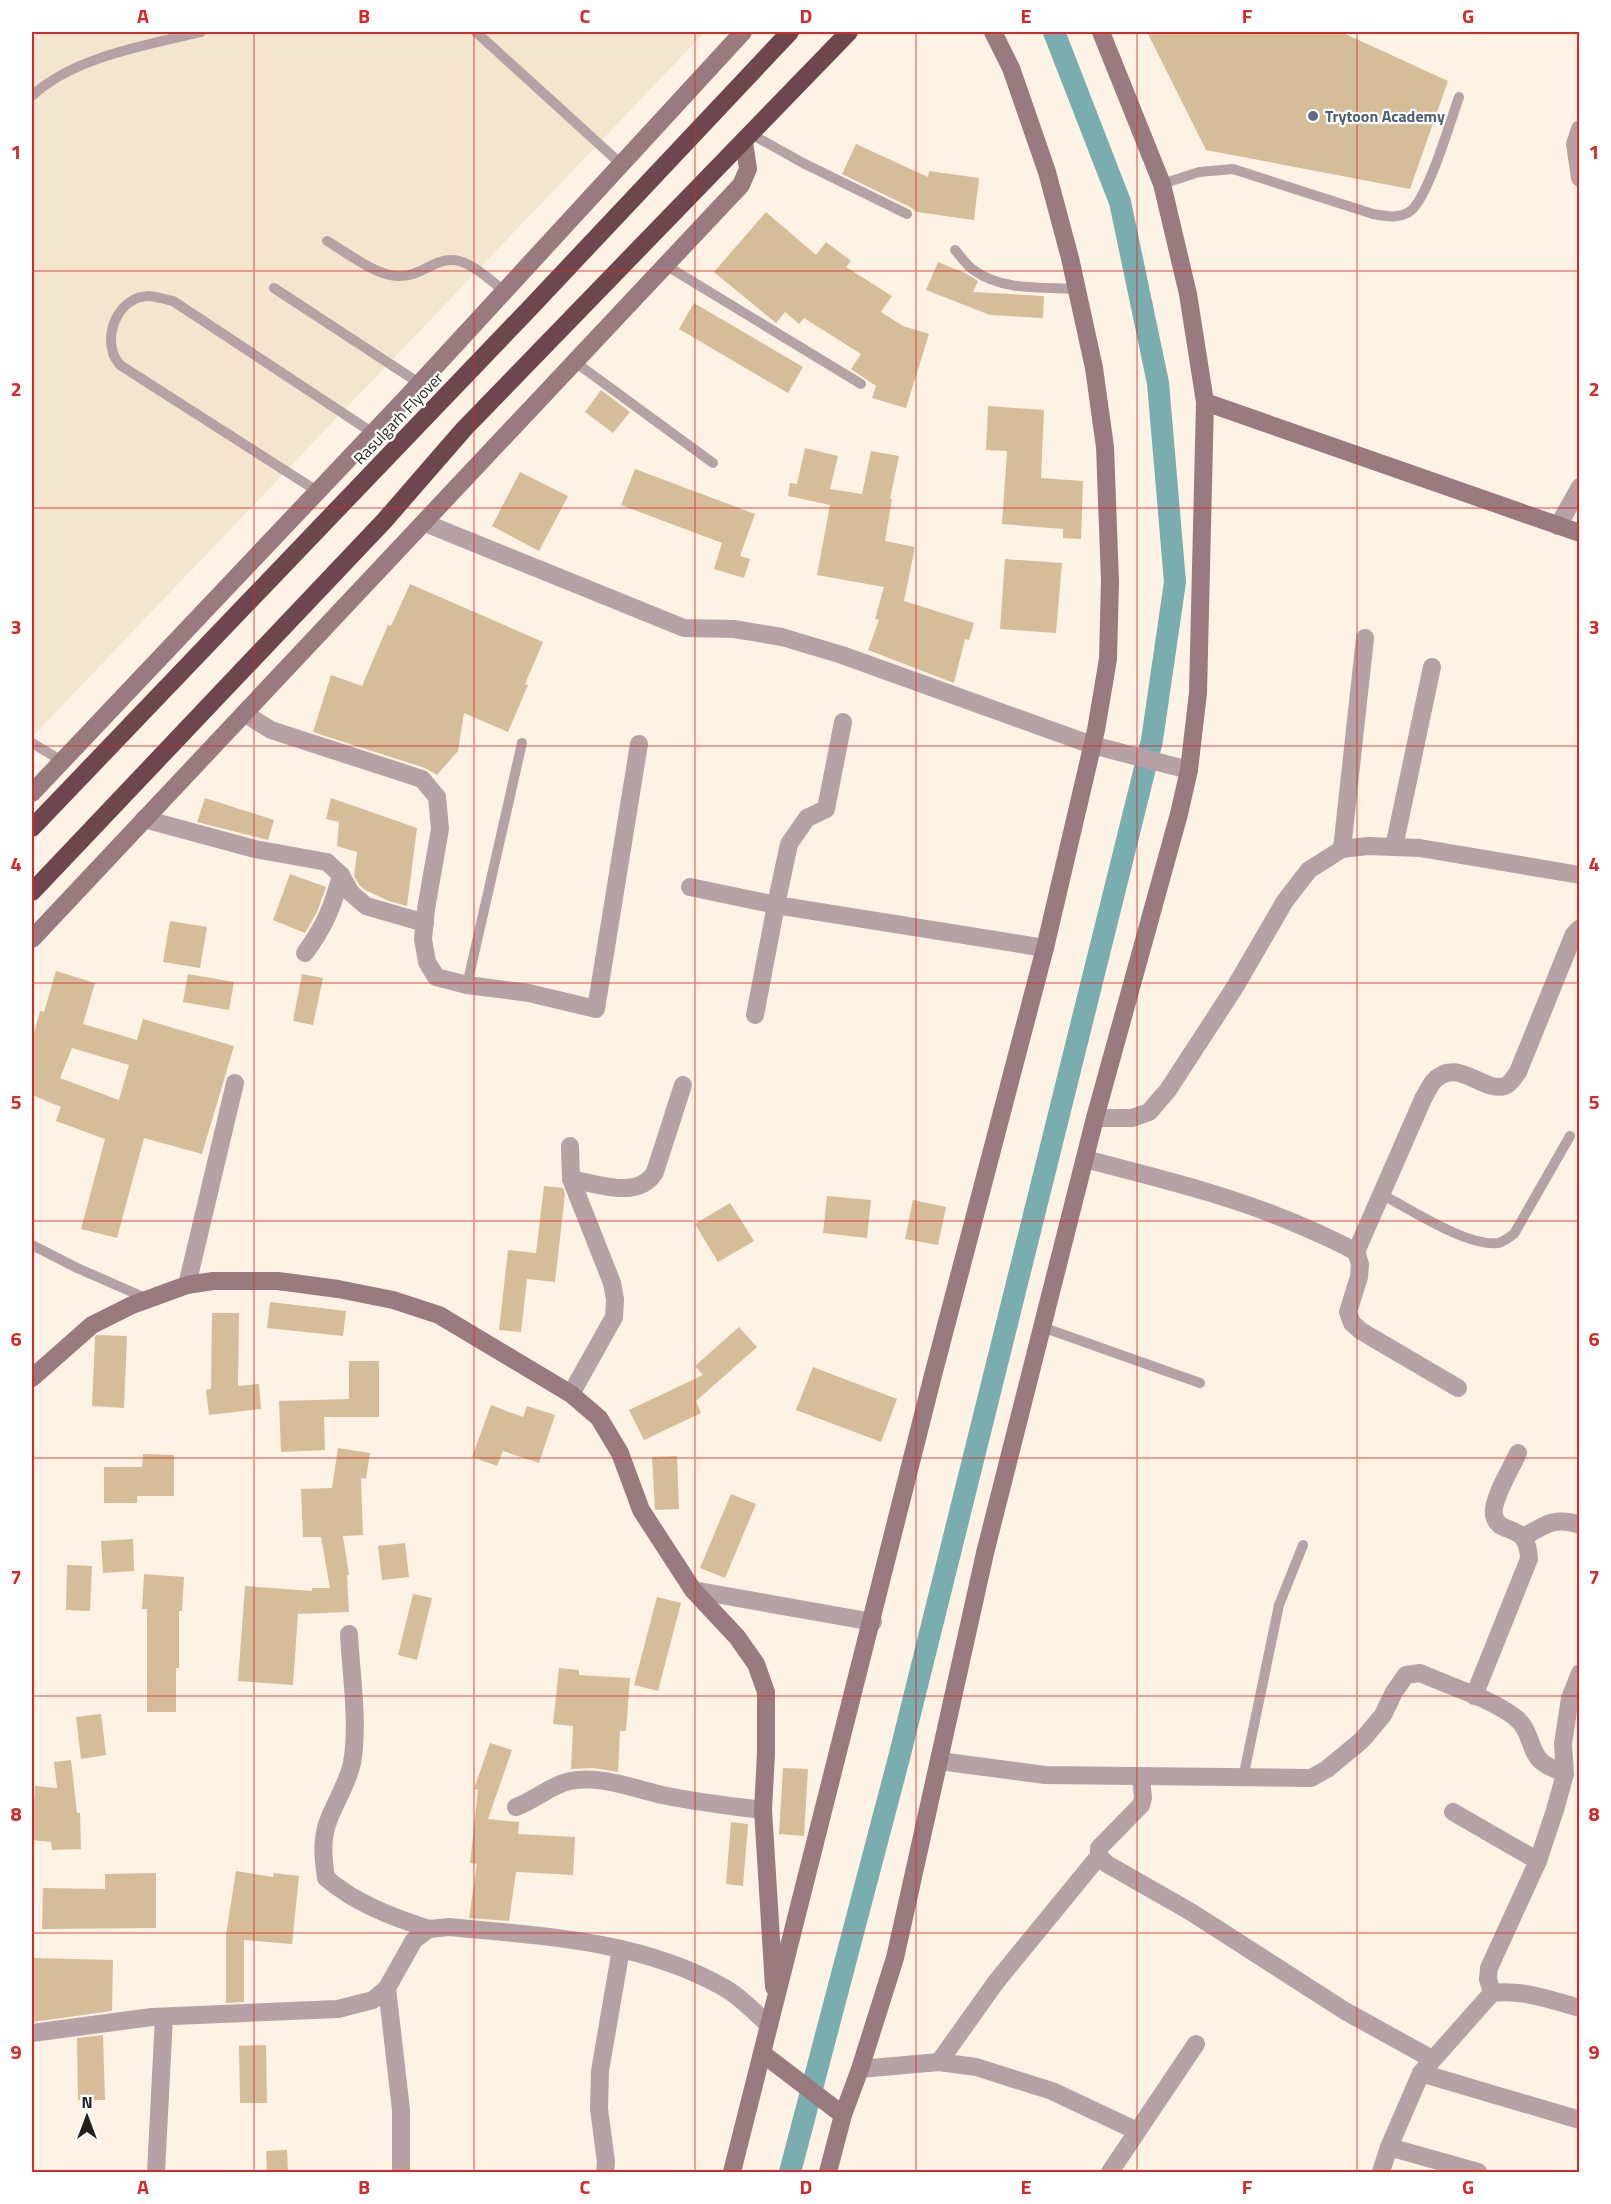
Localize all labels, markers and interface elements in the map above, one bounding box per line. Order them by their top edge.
text: A [137,0,149,31]
text: B [358,0,370,31]
text: C [580,0,591,31]
text: D [800,0,812,31]
text: E [1020,0,1032,31]
text: F [1242,0,1253,31]
text: G [1462,0,1474,31]
place label: Trytoon Academy [1325,104,1445,128]
marker: Trytoon Academy [1306,109,1320,123]
text: 1 [10,136,22,167]
text: 1 [1588,136,1600,167]
street label: Rasulgarh Flyover [347,366,449,470]
text: 2 [10,373,22,404]
text: 2 [1588,373,1600,404]
text: 3 [10,611,22,642]
text: 3 [1588,611,1600,642]
text: 4 [10,848,22,879]
text: 4 [1588,848,1600,879]
text: 5 [10,1086,22,1117]
text: 5 [1588,1086,1600,1117]
text: 6 [10,1323,22,1354]
text: 6 [1588,1323,1600,1354]
text: 7 [10,1561,22,1592]
text: 7 [1588,1561,1600,1592]
text: 8 [10,1798,22,1829]
text: 8 [1588,1798,1600,1829]
text: 9 [10,2036,22,2067]
text: 9 [1588,2036,1600,2067]
north arrow [57,2087,117,2147]
text: N [81,2090,93,2114]
text: A [137,2171,149,2202]
text: B [358,2171,370,2202]
text: C [580,2171,591,2202]
text: D [800,2171,812,2202]
text: E [1020,2171,1032,2202]
text: F [1242,2171,1253,2202]
text: G [1462,2171,1474,2202]

